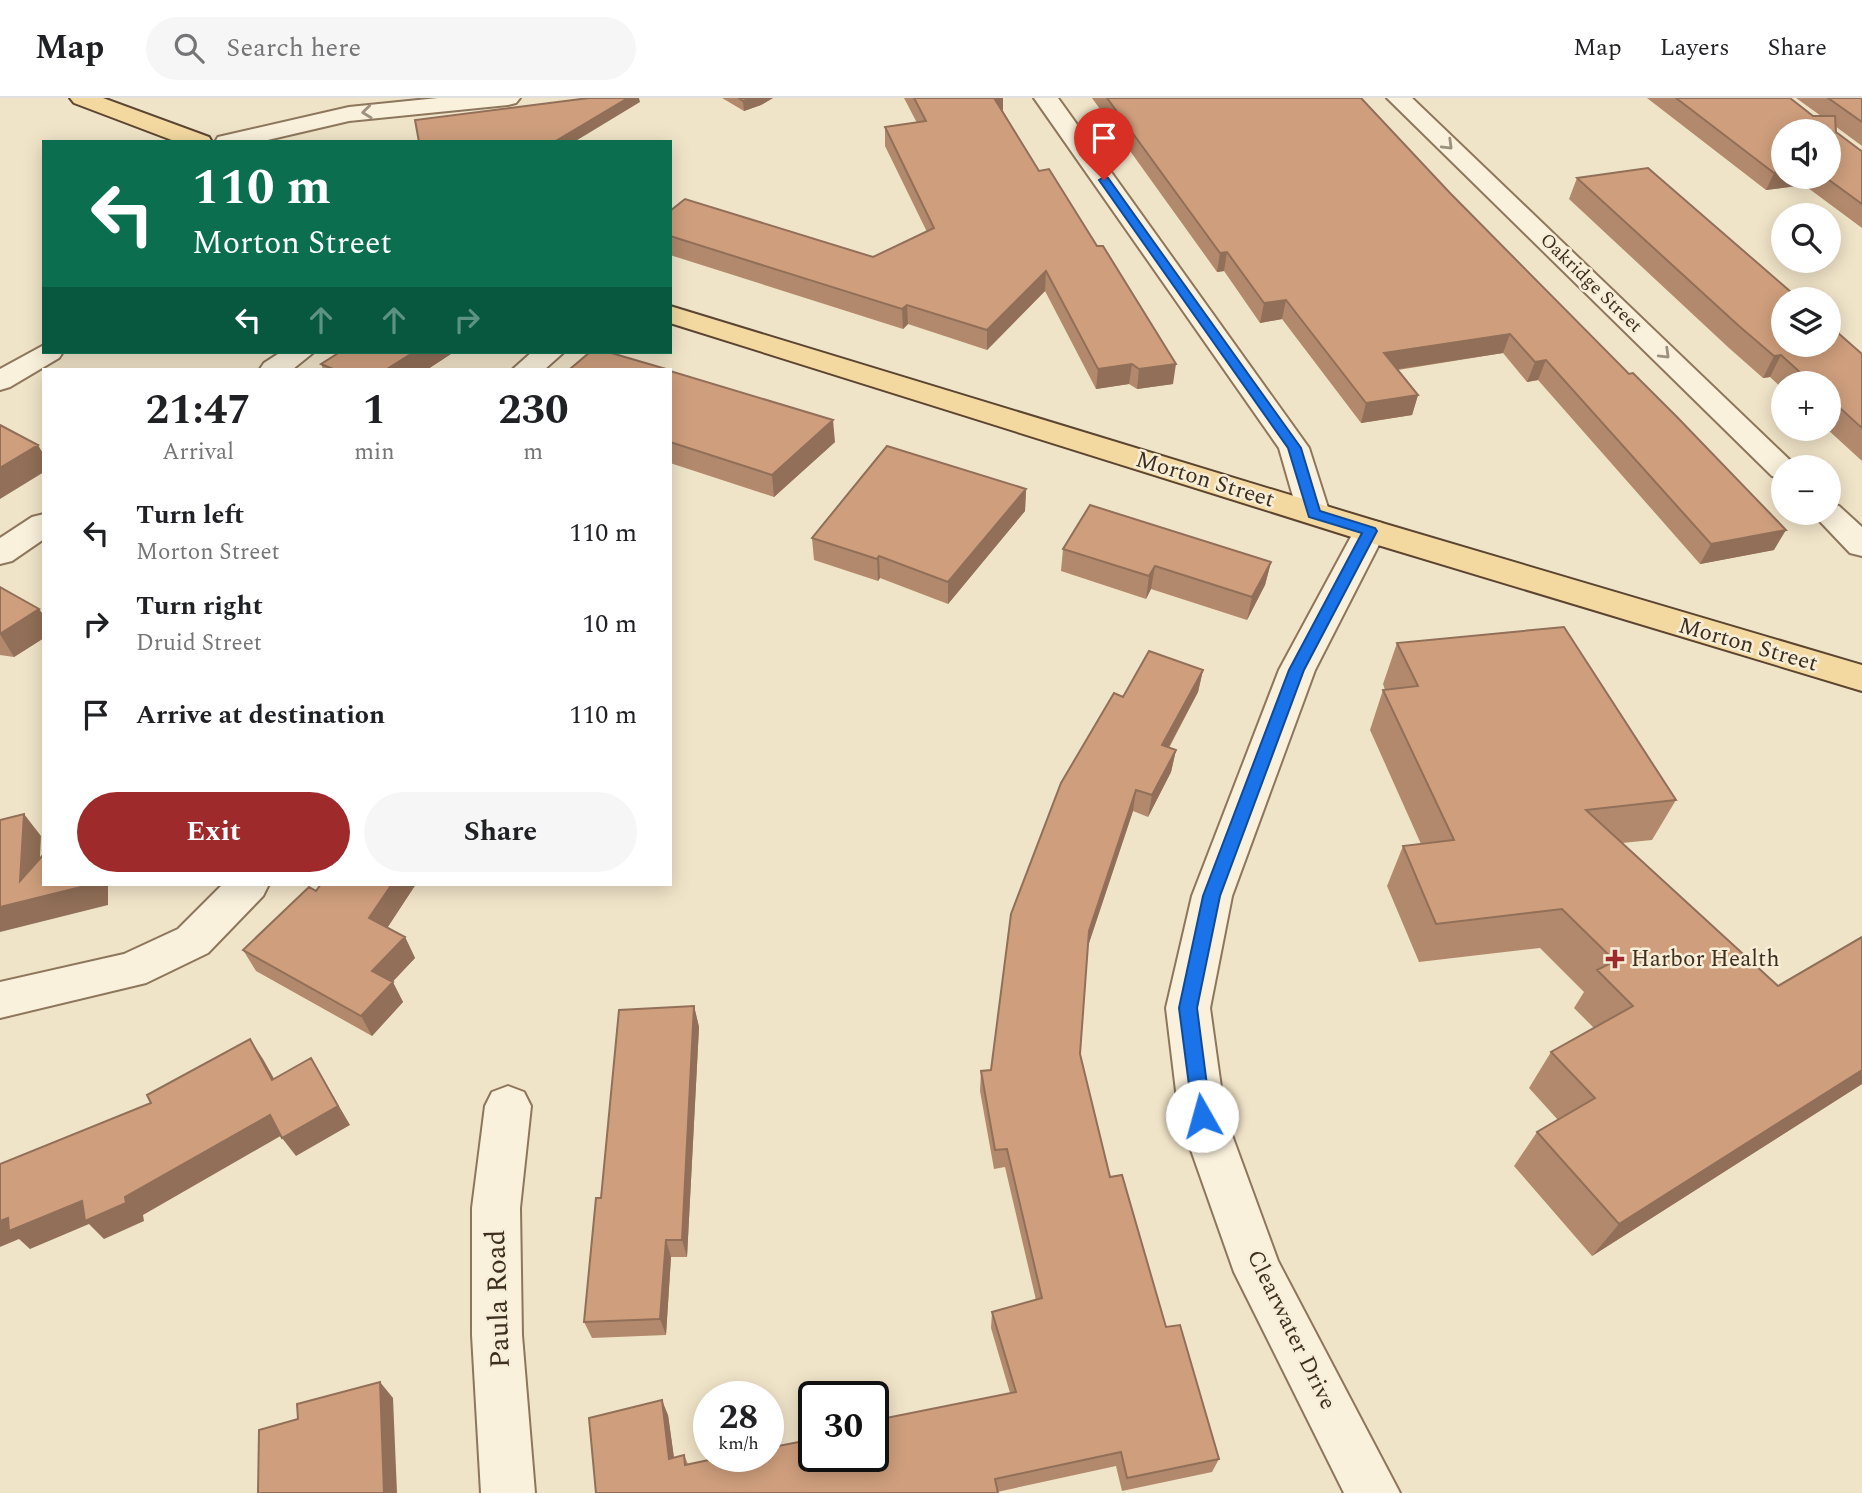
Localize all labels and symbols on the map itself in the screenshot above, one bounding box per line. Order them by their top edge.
one-way arrow [361,104,372,119]
pin [1074,108,1134,180]
one-way arrow [1440,137,1453,150]
street label: Oakridge Street [1533,226,1649,340]
one-way arrow [1656,346,1669,359]
street label: Morton Street [1131,442,1279,518]
street label: Morton Street [1674,608,1822,682]
place label: Harbor Health [1631,942,1780,977]
marker: Harbor Health [1605,949,1625,969]
position arrow [1165,1079,1239,1153]
street label: Paula Road [474,1229,522,1369]
street label: Clearwater Drive [1237,1244,1345,1416]
speed limit sign: 30 [798,1381,889,1472]

